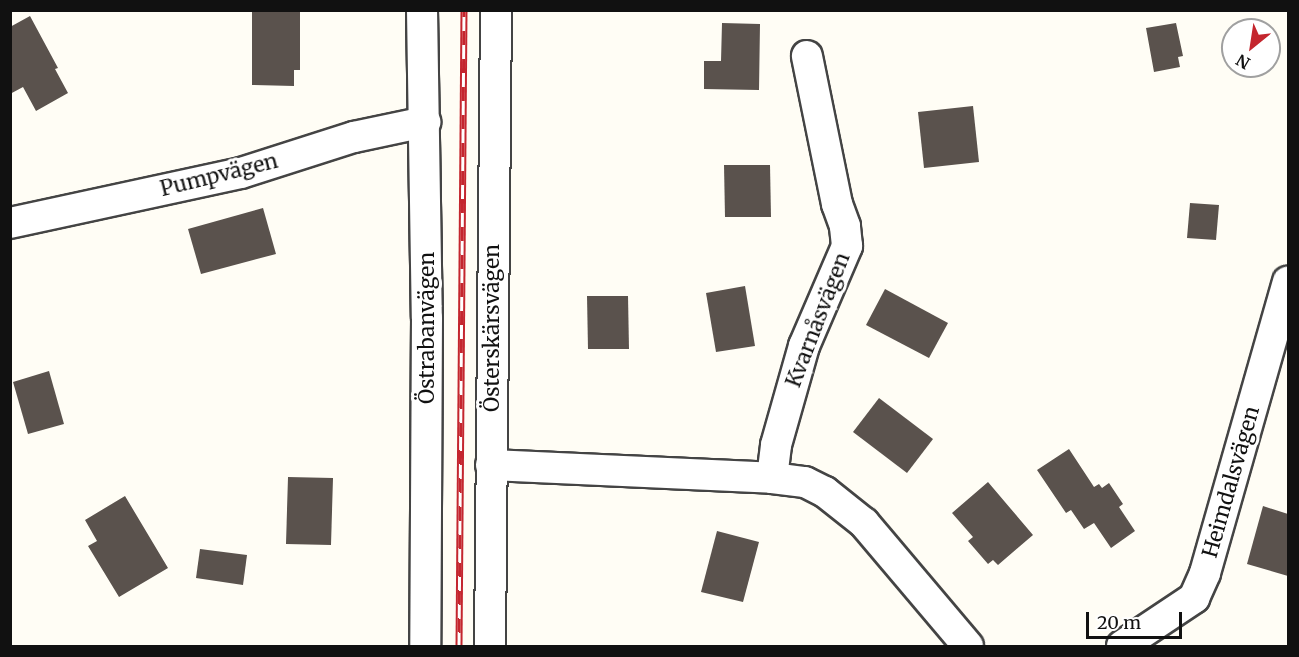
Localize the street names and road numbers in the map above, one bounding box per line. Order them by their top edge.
street label: Pumpvägen [158,148,280,202]
street label: Österskärsvägen [479,244,505,412]
street label: Kvarnåsvägen [781,249,855,391]
street label: Östrabanvägen [414,252,440,404]
street label: Heimdalsvägen [1197,403,1265,561]

